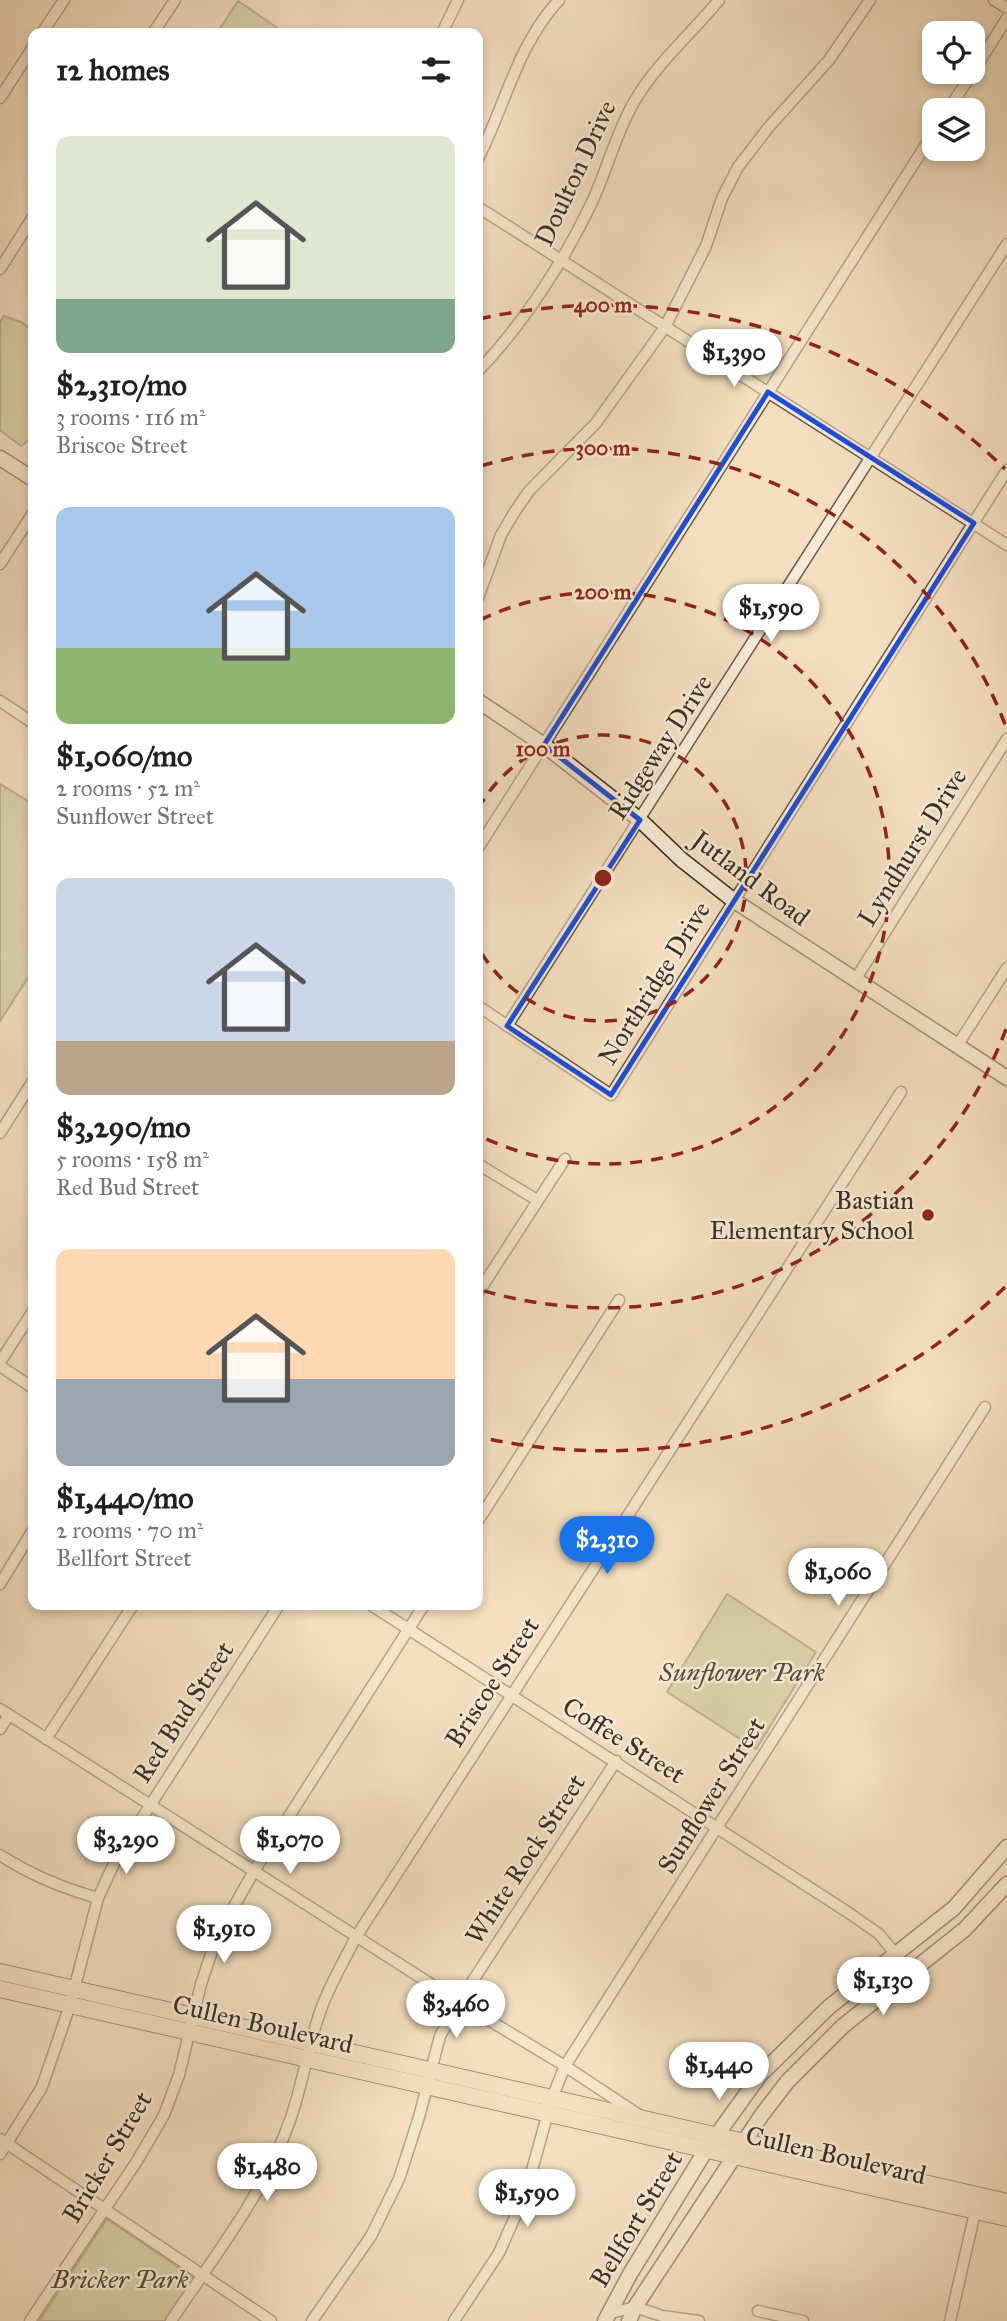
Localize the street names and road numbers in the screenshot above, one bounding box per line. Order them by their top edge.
street label: Doulton Drive [527,95,623,251]
street label: Ridgeway Drive [601,668,719,826]
street label: Lyndhurst Drive [851,762,973,932]
street label: Jutland Road [683,822,816,933]
street label: Northridge Drive [591,895,717,1071]
street label: Briscoe Street [438,1611,546,1753]
street label: Red Bud Street [125,1635,241,1789]
street label: Coffee Street [557,1690,691,1790]
street label: Sunflower Street [650,1711,772,1879]
street label: White Rock Street [458,1768,592,1950]
street label: Cullen Boulevard [170,1988,356,2060]
street label: Bricker Street [55,2086,159,2228]
street label: Cullen Boulevard [743,2119,929,2191]
street label: Bellfort Street [583,2145,689,2293]

